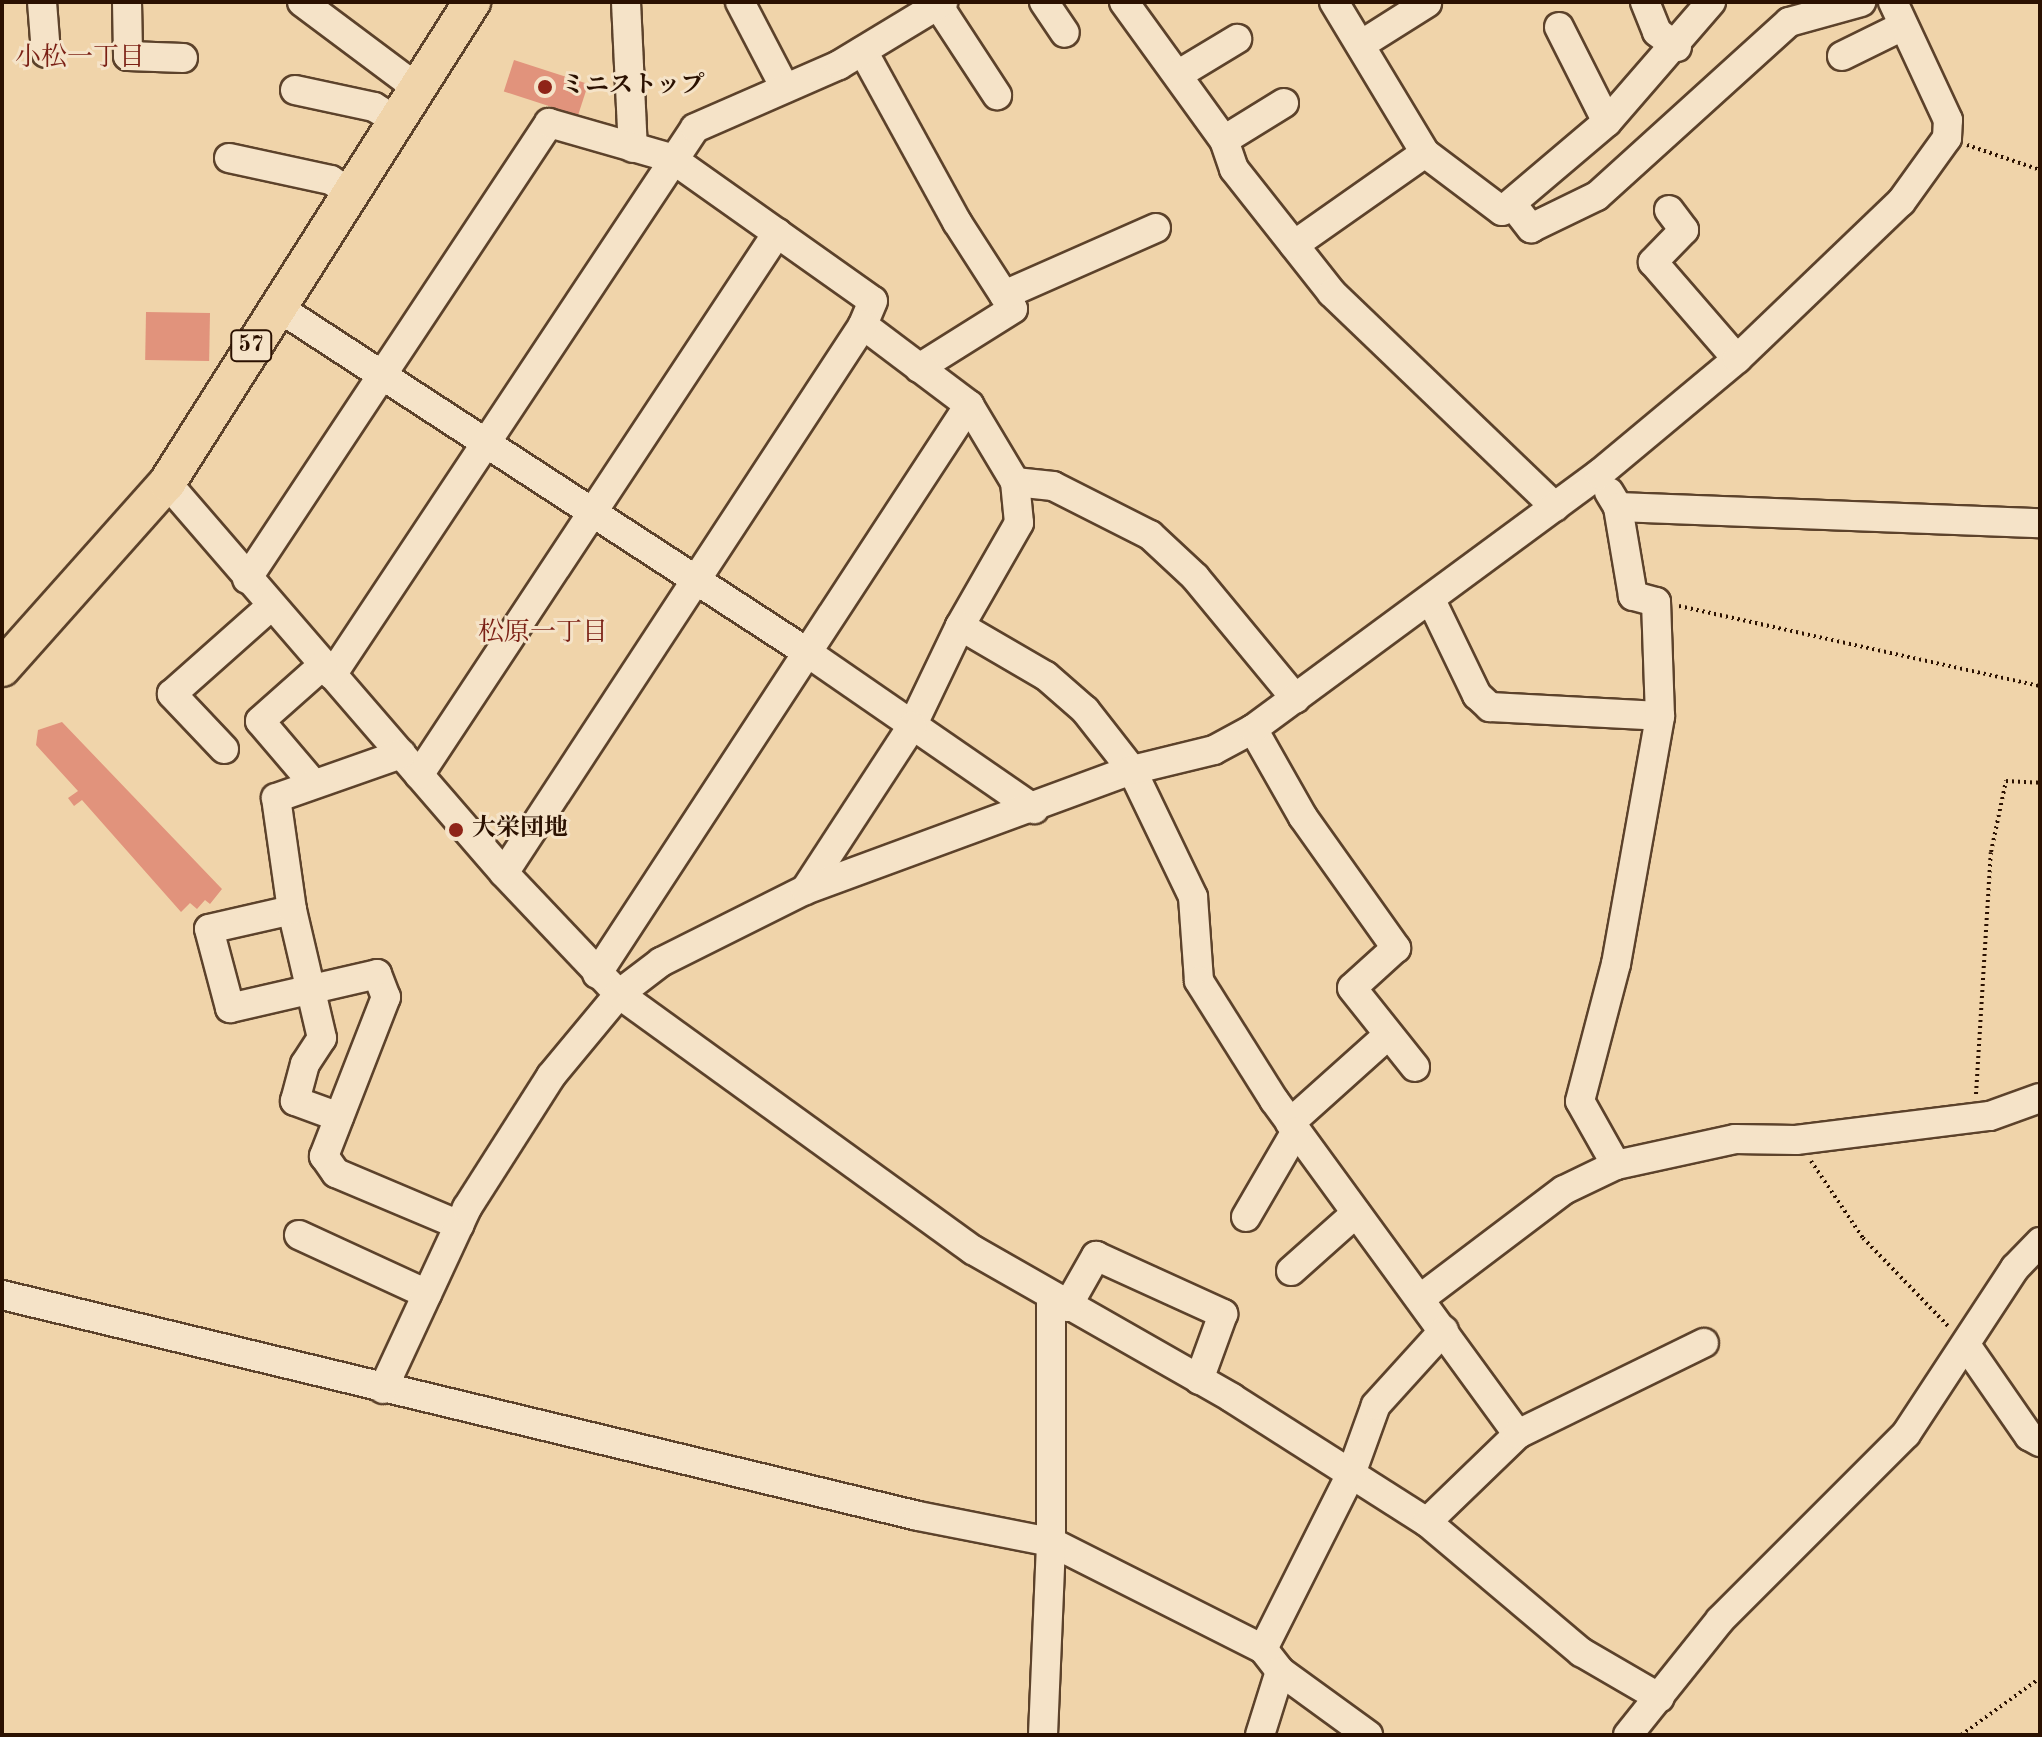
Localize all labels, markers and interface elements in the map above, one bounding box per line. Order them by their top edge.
district label: 小松一丁目 [15,43,145,75]
place label: ミニストップ [561,73,705,101]
marker: ミニストップ [536,78,554,96]
road number: 57 [229,328,273,364]
district label: 松原一丁目 [478,618,608,650]
place label: 大栄団地 [472,816,568,844]
marker: 大栄団地 [447,821,465,839]

